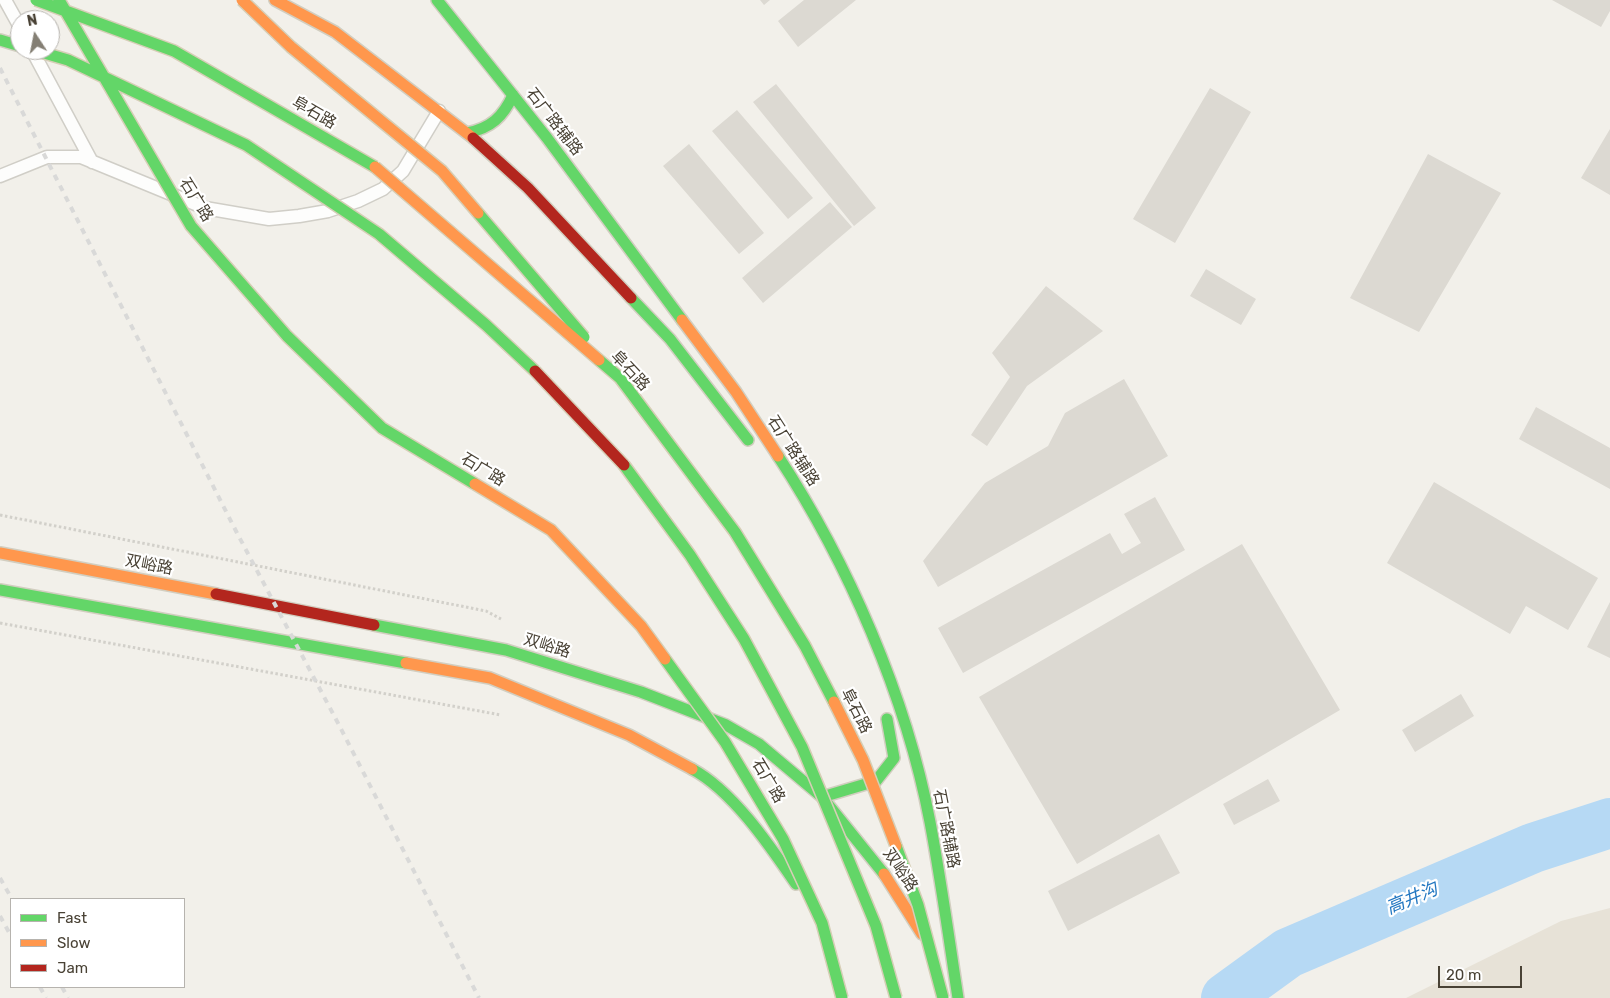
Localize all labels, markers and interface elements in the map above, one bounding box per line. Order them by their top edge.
north arrow [10,10,60,60]
text: N [26,11,39,30]
street label: 石广路辅路 [522,85,586,159]
street label: 阜石路 [288,93,340,133]
street label: 石广路 [175,175,217,225]
street label: 阜石路 [607,347,653,395]
street label: 石广路辅路 [763,412,823,490]
street label: 石广路 [457,449,509,491]
street label: 双峪路 [124,551,174,579]
street label: 双峪路 [521,630,573,662]
street label: 阜石路 [837,685,875,737]
street label: 石广路 [747,755,789,807]
street label: 石广路辅路 [929,788,963,870]
street label: 双峪路 [879,845,921,895]
water label: 高井沟 [1383,879,1441,919]
legend [10,898,185,988]
text: Fast [57,909,87,927]
text: Slow [57,934,90,952]
scale bar [1440,956,1524,988]
text: Jam [57,959,88,977]
text: 20 m [1446,966,1481,984]

